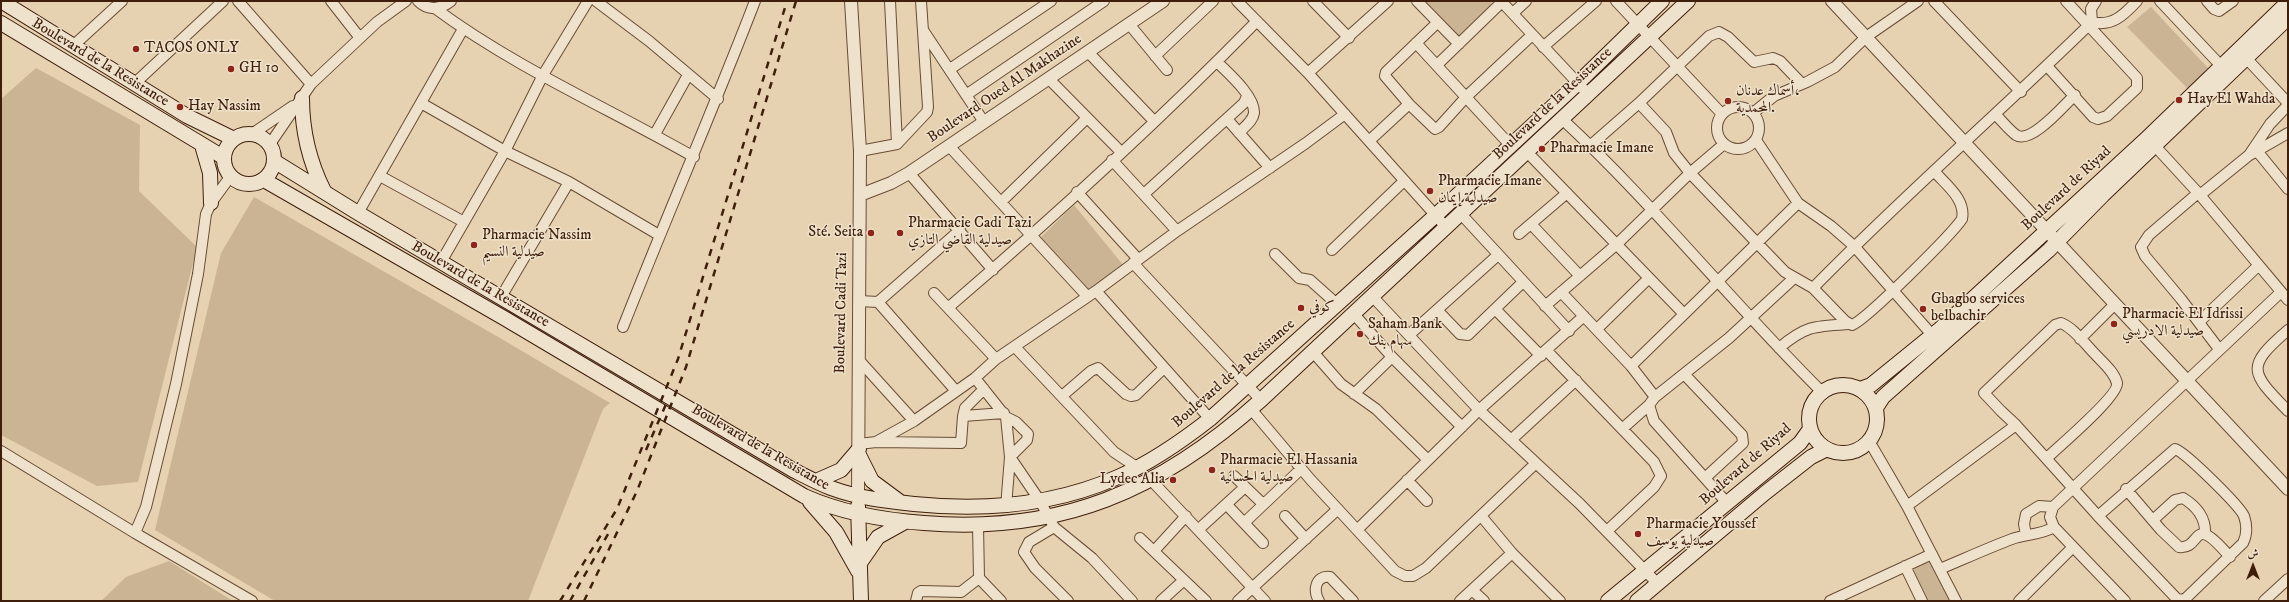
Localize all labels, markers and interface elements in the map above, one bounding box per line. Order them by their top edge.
street label: Boulevard de la Resistance [28,15,172,111]
street label: Boulevard Oued Al Makhazine [924,31,1086,147]
place label: TACOS ONLY [144,40,239,58]
marker: TACOS ONLY [131,44,141,54]
street label: Boulevard de la Resistance [1490,44,1616,164]
place label: GH 10 [239,60,279,78]
marker: GH 10 [226,64,236,74]
place label: أسماك عدنان، المحمدية. [1736,83,1800,118]
place label: Hay El Wahda [2187,91,2275,109]
marker: Hay El Wahda [2174,95,2184,105]
marker: أسماك عدنان، المحمدية. [1723,96,1733,106]
place label: Hay Nassim [188,98,261,116]
marker: Hay Nassim [175,102,185,112]
place label: Pharmacie Imane [1550,140,1654,158]
street label: Boulevard de Riyad [2019,143,2115,235]
marker: Pharmacie Imane [1537,144,1547,154]
place label: Pharmacie Imane صيدلية إيمان [1438,173,1542,208]
marker: Pharmacie Imane صيدلية إيمان [1425,186,1435,196]
place label: Pharmacie Cadi Tazi صيدلية القاضي التازي [908,215,1032,250]
place label: Sté. Seita [808,224,863,242]
place label: Pharmacie Nassim صيدلية النسيم [482,227,591,262]
marker: Sté. Seita [866,228,876,238]
marker: Pharmacie Cadi Tazi صيدلية القاضي التازي [895,228,905,238]
street label: Boulevard de la Resistance [408,238,552,332]
marker: Pharmacie Nassim صيدلية النسيم [469,240,479,250]
street label: Boulevard Cadi Tazi [832,252,852,374]
place label: Gbagbo services belbachir [1931,291,2025,326]
place label: كوفي [1309,299,1335,317]
marker: كوفي [1296,303,1306,313]
marker: Gbagbo services belbachir [1918,304,1928,314]
place label: Pharmacie El Idrissi صيدلية الادريسي [2122,306,2243,341]
street label: Boulevard de la Resistance [1169,316,1299,432]
place label: Saham Bank سهام بنك [1368,316,1442,351]
marker: Pharmacie El Idrissi صيدلية الادريسي [2109,319,2119,329]
marker: Saham Bank سهام بنك [1355,329,1365,339]
street label: Boulevard de la Resistance [688,401,832,495]
street label: Boulevard de Riyad [1696,420,1796,510]
place label: Pharmacie El Hassania صيدلية الحسانية [1220,452,1358,487]
marker: Pharmacie El Hassania صيدلية الحسانية [1207,465,1217,475]
place label: Lydec Alia [1100,471,1165,489]
marker: Lydec Alia [1168,475,1178,485]
place label: Pharmacie Youssef صيدلية يوسف [1646,516,1756,551]
marker: Pharmacie Youssef صيدلية يوسف [1633,529,1643,539]
north arrow [2233,546,2273,586]
text: ش [2248,547,2258,561]

